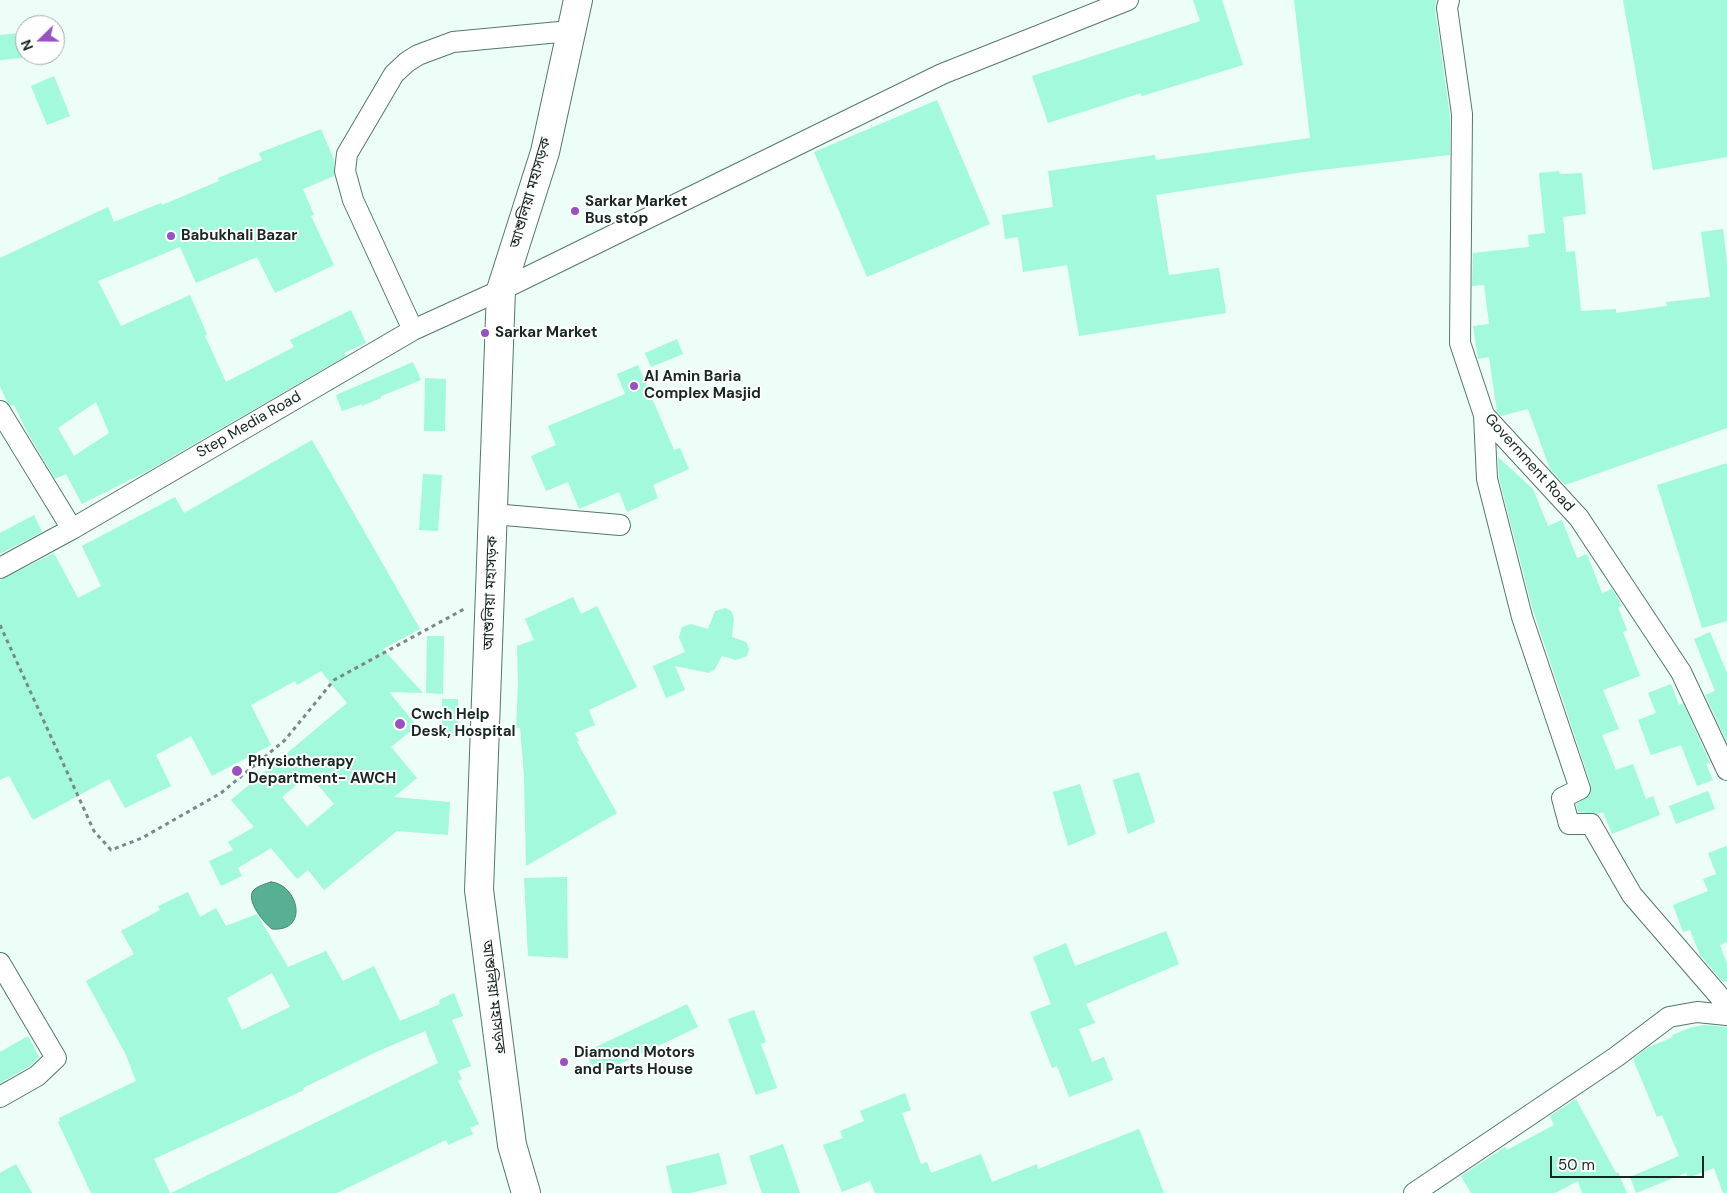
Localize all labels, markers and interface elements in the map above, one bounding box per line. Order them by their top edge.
north arrow [15,15,65,65]
text: N [17,37,37,53]
street label: আশুলিয়া মহাসড়ক [507,136,555,250]
place label: Sarkar Market Bus stop [585,193,687,228]
marker: Sarkar Market Bus stop [569,205,581,217]
place label: Babukhali Bazar [181,227,297,245]
marker: Babukhali Bazar [165,230,177,242]
place label: Sarkar Market [495,324,597,342]
marker: Sarkar Market [479,327,491,339]
place label: Al Amin Baria Complex Masjid [644,368,761,403]
marker: Al Amin Baria Complex Masjid [628,380,640,392]
street label: Step Media Road [194,388,304,462]
street label: Government Road [1480,410,1578,516]
street label: আশুলিয়া মহাসড়ক [480,536,502,650]
place label: Cwch Help Desk, Hospital [411,706,516,741]
marker: Cwch Help Desk, Hospital [393,717,407,731]
place label: Physiotherapy Department- AWCH [248,753,396,788]
marker: Physiotherapy Department- AWCH [230,764,244,778]
street label: আশুলিয়া মহাসড়ক [477,939,509,1055]
place label: Diamond Motors and Parts House [574,1044,695,1079]
marker: Diamond Motors and Parts House [558,1056,570,1068]
scale bar [1552,1146,1706,1178]
text: 50 m [1558,1155,1595,1175]

